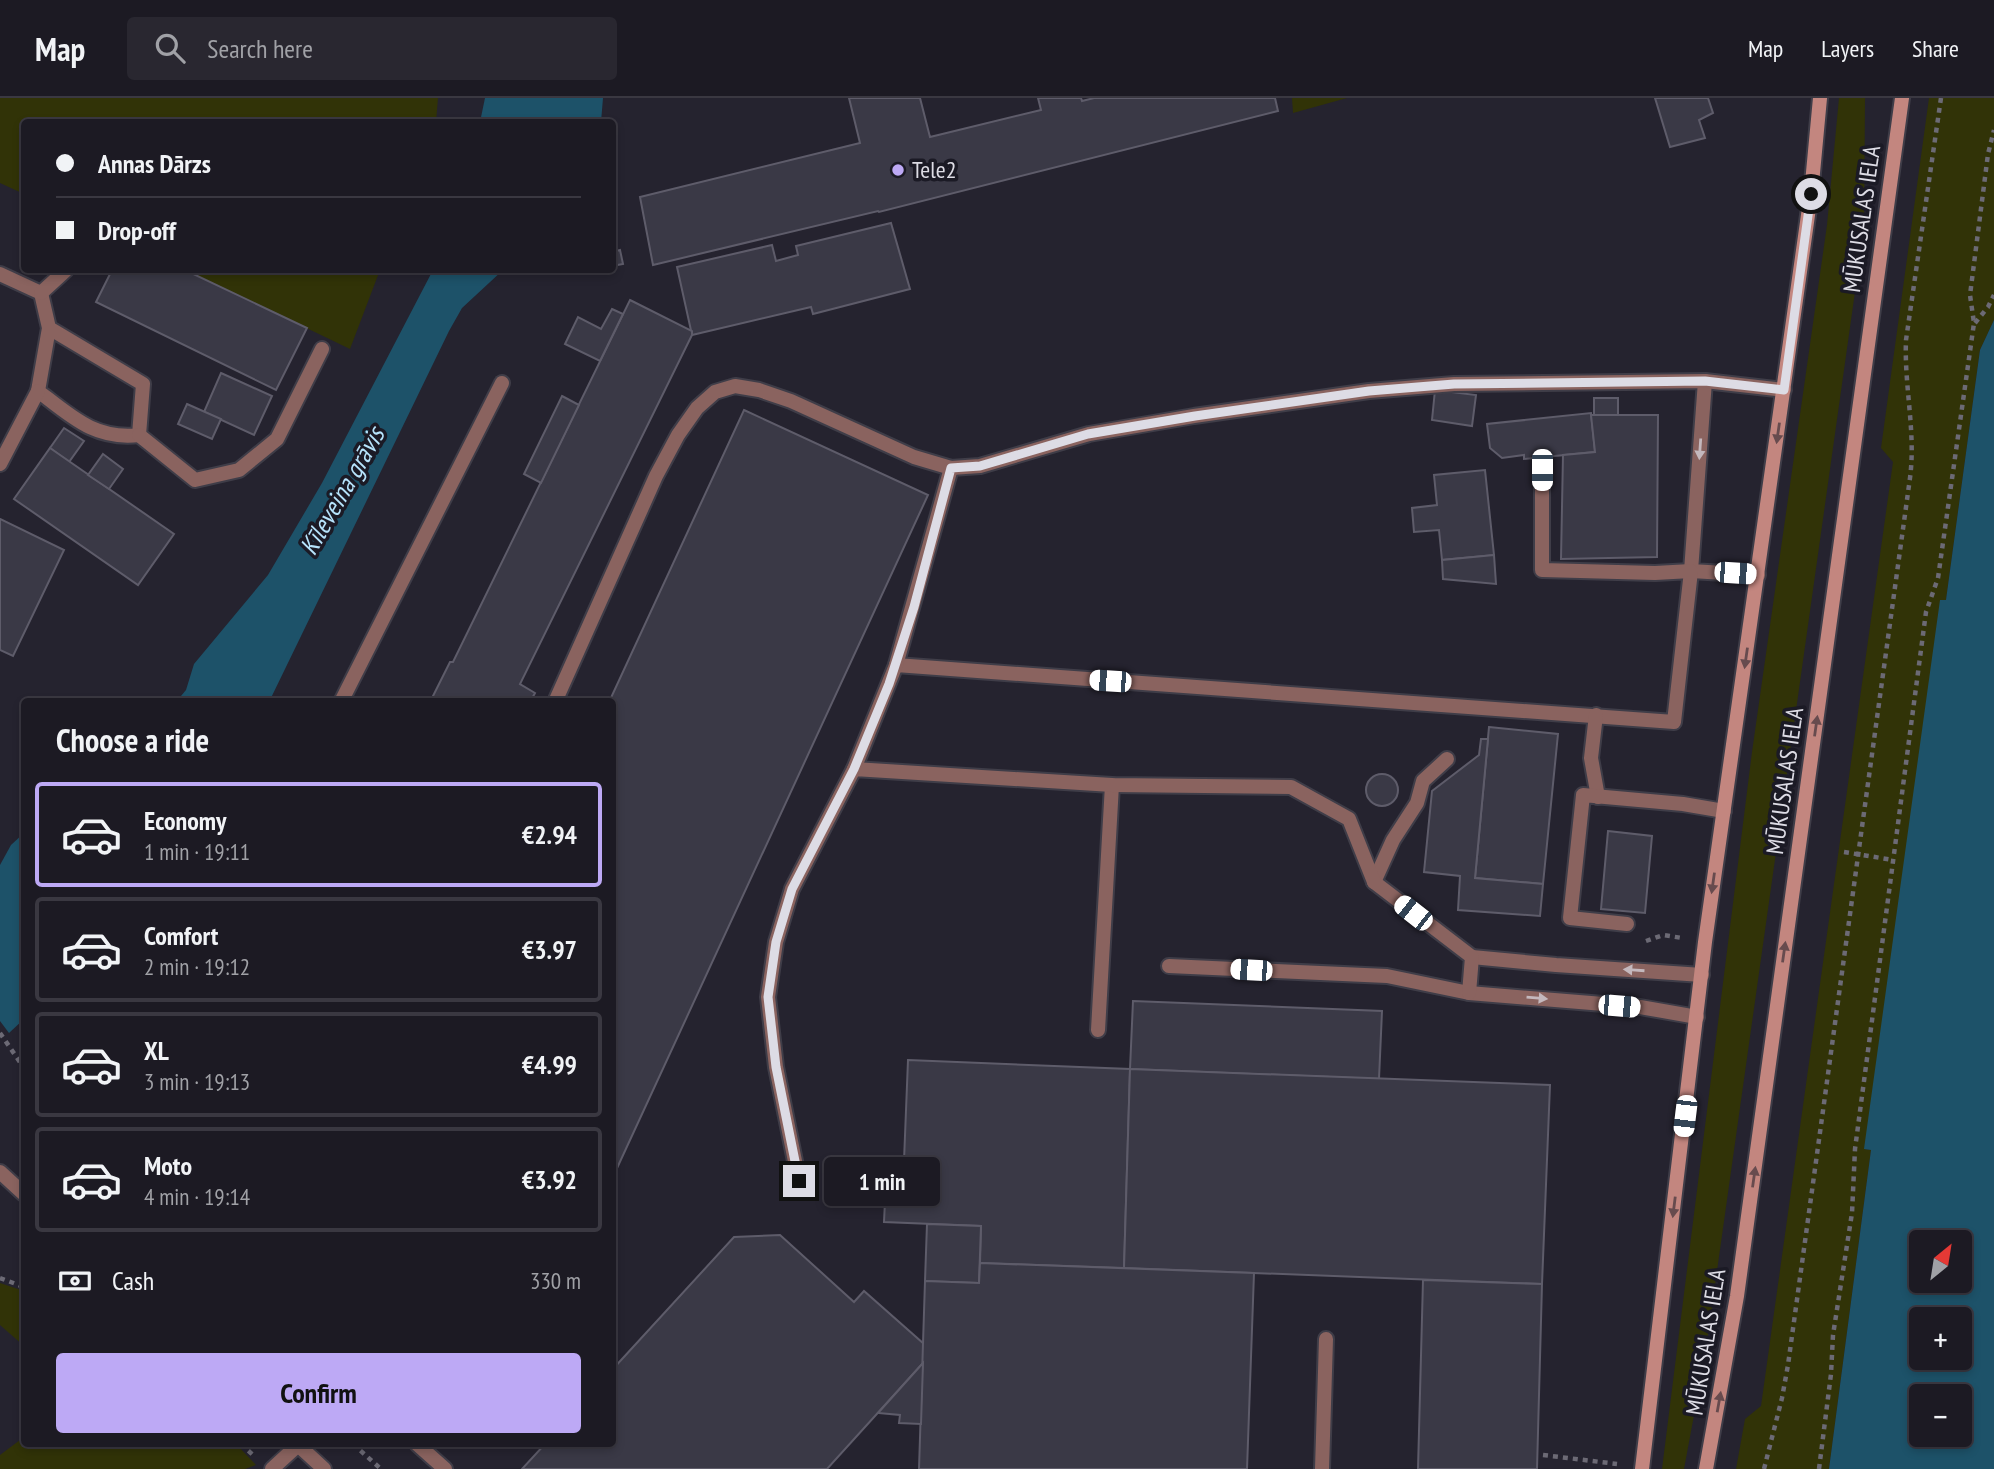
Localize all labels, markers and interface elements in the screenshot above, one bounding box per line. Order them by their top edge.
search box [127,17,617,80]
text: Map [35,27,85,70]
icon: search [151,29,189,67]
text: Search here [207,32,313,65]
text: Map [1748,33,1783,64]
text: Layers [1821,33,1874,64]
text: Share [1912,33,1959,64]
street label: MŪKUSALAS IELA [1836,143,1887,294]
text: Annas Dārzs [98,147,211,180]
place label: Tele2 [912,154,956,185]
marker: Tele2 [890,162,906,178]
route start [1795,178,1827,210]
text: Drop-off [98,214,176,247]
water label: Kīleveina grāvis [292,419,392,560]
one-way arrow [1772,422,1783,444]
one-way arrow [1694,438,1705,460]
car [1532,449,1553,491]
car [1714,561,1757,585]
one-way arrow [1740,647,1751,669]
car [1089,669,1132,693]
street label: MŪKUSALAS IELA [1759,705,1810,856]
one-way arrow [1810,715,1821,737]
text: Choose a ride [56,719,209,761]
icon: car [60,803,123,866]
text: Economy [144,804,226,837]
text: €2.94 [522,818,577,851]
text: 1 min · 19:11 [144,837,250,866]
one-way arrow [1708,873,1719,895]
car [1390,892,1437,934]
icon: car [60,918,123,981]
text: Comfort [144,919,218,952]
text: €3.97 [522,933,577,966]
one-way arrow [1779,941,1790,963]
text: 2 min · 19:12 [144,952,250,981]
car [1230,958,1273,982]
one-way arrow [1622,965,1644,976]
one-way arrow [1526,993,1548,1004]
car [1598,994,1641,1018]
icon: car [60,1033,123,1096]
text: XL [144,1034,169,1067]
text: €4.99 [522,1048,577,1081]
text: 3 min · 19:13 [144,1067,250,1096]
car [1673,1094,1698,1138]
icon: car [60,1148,123,1211]
text: Moto [144,1149,192,1182]
callout: 1 min [824,1156,939,1206]
text: €3.92 [522,1163,577,1196]
route end [783,1165,815,1197]
one-way arrow [1748,1166,1759,1188]
text: 1 min [859,1167,905,1196]
text: 4 min · 19:14 [144,1182,250,1211]
one-way arrow [1668,1196,1679,1218]
north arrow [1909,1230,1972,1293]
map controls [1909,1230,1972,1447]
icon: cash [56,1262,94,1300]
text: Cash [112,1264,154,1297]
text: 330 m [530,1266,581,1295]
street label: MŪKUSALAS IELA [1679,1266,1732,1417]
button: + [1909,1307,1972,1370]
button: Confirm [56,1353,581,1433]
button: − [1909,1384,1972,1447]
one-way arrow [1714,1391,1725,1413]

